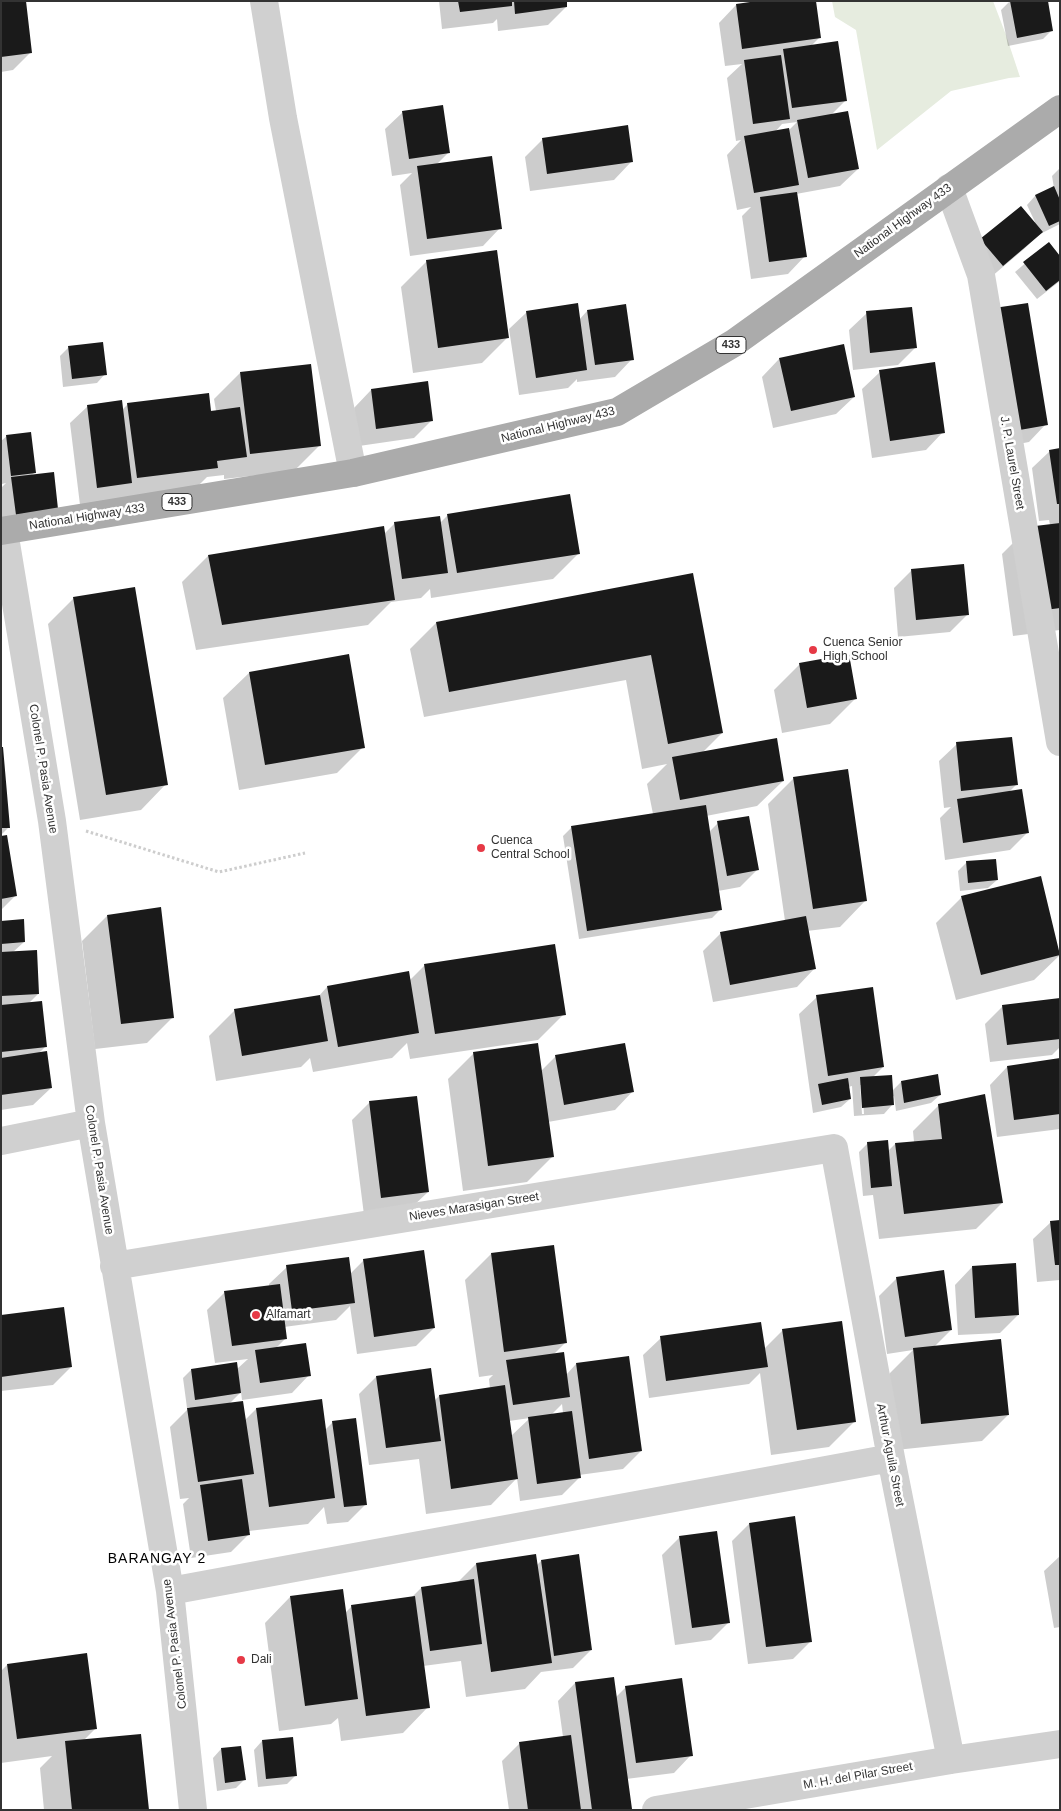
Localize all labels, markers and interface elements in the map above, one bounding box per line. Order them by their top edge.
street label: National Highway 433 [852,181,954,261]
road number: 433 [716,336,746,354]
street label: National Highway 433 [500,404,616,446]
street label: J. P. Laurel Street [997,415,1027,511]
road number: 433 [162,494,192,511]
street label: National Highway 433 [28,501,146,533]
place label: Cuenca Senior High School [823,636,902,664]
marker: Cuenca Senior High School [807,644,819,656]
street label: Colonel P. Pasia Avenue [26,703,60,835]
place label: Cuenca Central School [491,834,570,862]
marker: Cuenca Central School [475,842,487,854]
street label: Colonel P. Pasia Avenue [82,1104,116,1236]
street label: Nieves Marasigan Street [408,1190,540,1224]
place label: Alfamart [266,1308,311,1322]
marker: Alfamart [250,1309,262,1321]
street label: Arthur Aguila Street [873,1402,907,1508]
district label: BARANGAY 2 [107,1551,207,1567]
street label: Colonel P. Pasia Avenue [160,1578,190,1710]
place label: Dali [251,1653,272,1667]
marker: Dali [235,1654,247,1666]
street label: M. H. del Pilar Street [802,1759,914,1793]

